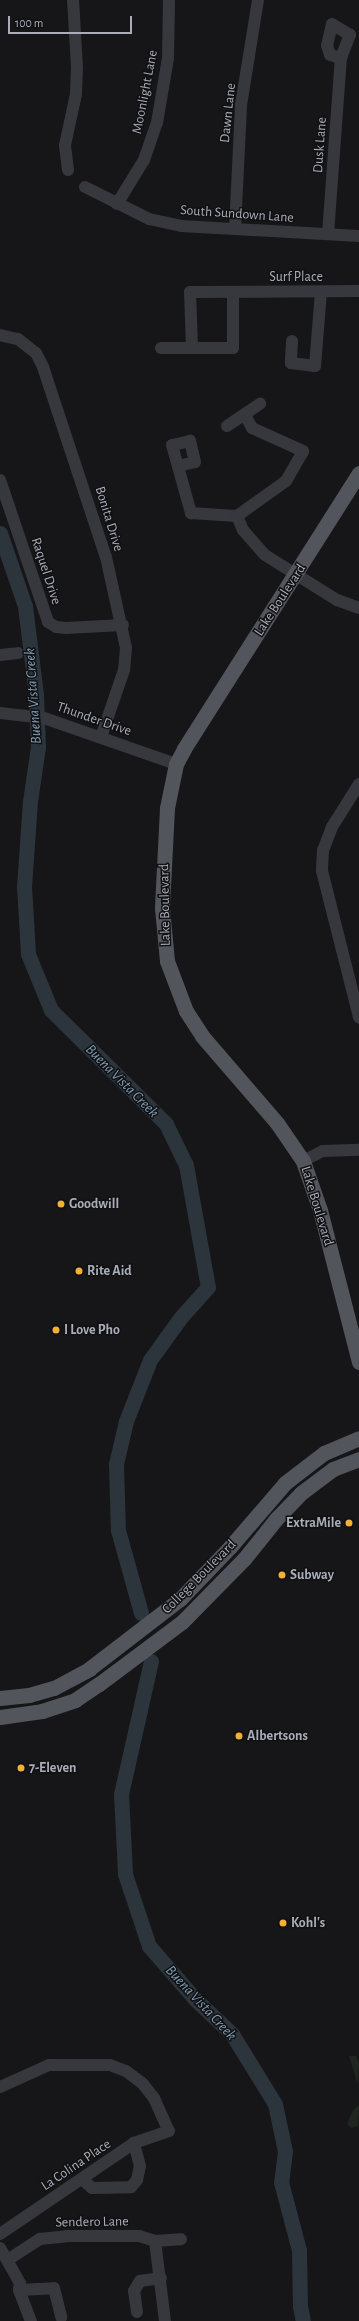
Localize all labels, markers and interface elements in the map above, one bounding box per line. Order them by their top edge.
scale bar [10,8,134,34]
text: 100 m [15,17,43,29]
street label: Moonlight Lane [129,49,161,135]
street label: Dawn Lane [217,82,239,144]
street label: Dusk Lane [310,117,330,173]
street label: South Sundown Lane [180,202,294,226]
street label: Surf Place [269,269,323,285]
street label: Bonita Drive [91,484,127,554]
street label: Raquel Drive [27,535,65,607]
street label: Lake Boulevard [251,561,309,639]
water label: Buena Vista Creek [21,647,45,745]
street label: Thunder Drive [54,698,134,740]
street label: Lake Boulevard [156,864,174,946]
water label: Buena Vista Creek [82,1041,162,1121]
street label: Lake Boulevard [297,1164,337,1248]
place label: Goodwill [69,1196,119,1212]
marker: Goodwill [56,1199,66,1209]
place label: Rite Aid [87,1263,132,1279]
marker: Rite Aid [74,1266,84,1276]
place label: I Love Pho [64,1322,120,1338]
marker: I Love Pho [51,1325,61,1335]
place label: ExtraMile [286,1515,341,1531]
marker: ExtraMile [344,1518,354,1528]
street label: College Boulevard [158,1536,240,1618]
place label: Subway [290,1567,334,1583]
marker: Subway [277,1570,287,1580]
place label: Albertsons [247,1728,308,1744]
marker: Albertsons [234,1731,244,1741]
place label: 7-Eleven [29,1760,77,1776]
marker: 7-Eleven [16,1763,26,1773]
place label: Kohl's [291,1915,325,1931]
marker: Kohl's [278,1918,288,1928]
water label: Buena Vista Creek [162,1962,240,2044]
street label: La Colina Place [38,2136,114,2194]
street label: Sendero Lane [55,2213,129,2231]

